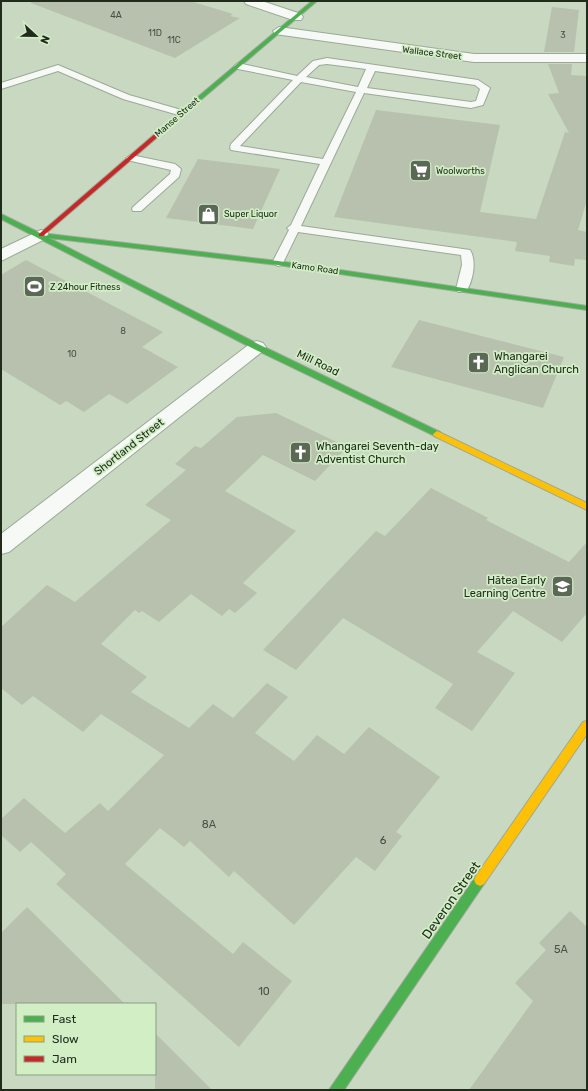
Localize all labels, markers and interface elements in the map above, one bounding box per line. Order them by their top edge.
house number: 4A [110,10,122,20]
north arrow [16,16,56,56]
house number: 11D [148,28,162,38]
house number: 3 [560,30,566,40]
text: N [37,33,52,46]
house number: 11C [167,35,181,45]
street label: Wallace Street [402,44,463,62]
street label: Manse Street [153,95,202,139]
supermarket icon: Woolworths [408,158,434,184]
place label: Woolworths [436,166,485,176]
shop icon: Super Liquor [196,201,222,227]
place label: Super Liquor [224,209,278,219]
street label: Kamo Road [291,260,339,276]
sports icon: Z 24hour Fitness [22,274,48,300]
place label: Z 24hour Fitness [50,282,121,292]
house number: 8 [120,326,126,336]
street label: Mill Road [295,347,341,379]
house number: 10 [67,349,77,359]
church icon: Whangarei Anglican Church [465,349,491,375]
place label: Whangarei Anglican Church [494,350,579,376]
street label: Shortland Street [92,415,167,478]
church icon: Whangarei Seventh-day Adventist Church [287,439,313,465]
place label: Whangarei Seventh-day Adventist Church [316,440,439,466]
school or university icon: Hātea Early Learning Centre [549,573,575,599]
place label: Hātea Early Learning Centre [464,574,546,600]
house number: 8A [202,818,217,831]
house number: 6 [380,834,387,847]
street label: Deveron Street [419,858,483,942]
house number: 5A [554,943,569,956]
house number: 10 [258,985,270,998]
legend [16,1003,156,1075]
text: Fast [52,1012,76,1026]
text: Slow [52,1032,79,1046]
text: Jam [52,1052,77,1066]

